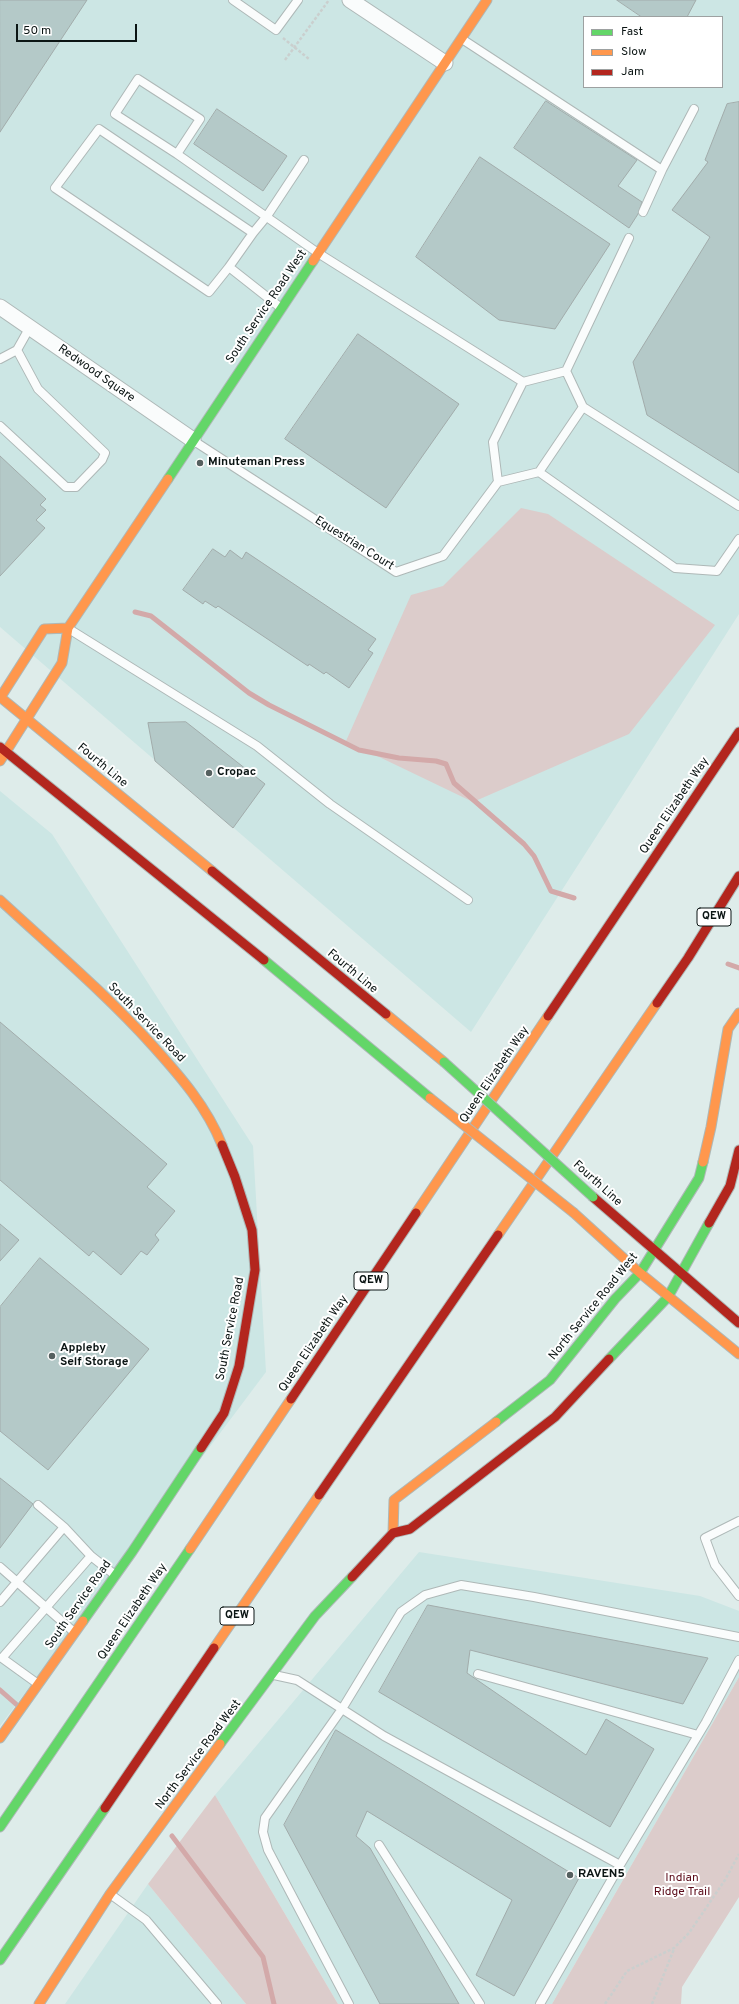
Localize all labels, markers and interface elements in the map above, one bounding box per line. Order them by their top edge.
scale bar [18,16,139,42]
legend [583,16,723,88]
text: 50 m [23,23,51,39]
text: Fast [621,24,643,40]
text: Slow [621,44,647,60]
text: Jam [621,64,644,80]
street label: South Service Road West [224,247,310,367]
street label: Redwood Square [55,342,137,406]
place label: Minuteman Press [208,456,305,470]
marker: Minuteman Press [195,458,205,468]
street label: Equestrian Court [312,514,396,574]
street label: Fourth Line [74,741,130,791]
street label: Queen Elizabeth Way [637,755,713,857]
place label: Cropac [217,766,256,780]
marker: Cropac [204,768,214,778]
road number: QEW [697,908,731,926]
street label: Fourth Line [324,947,380,997]
street label: South Service Road [104,980,188,1066]
street label: Queen Elizabeth Way [457,1024,533,1126]
street label: Fourth Line [569,1158,625,1210]
street label: North Service Road West [546,1251,642,1363]
road number: QEW [354,1272,388,1290]
street label: South Service Road [214,1276,248,1382]
street label: Queen Elizabeth Way [276,1293,352,1395]
place label: Appleby Self Storage [60,1342,128,1370]
marker: Appleby Self Storage [47,1351,57,1361]
street label: South Service Road [43,1558,115,1652]
street label: Queen Elizabeth Way [95,1561,171,1663]
road number: QEW [220,1607,254,1625]
street label: North Service Road West [153,1697,245,1813]
place label: RAVEN5 [578,1868,625,1882]
marker: RAVEN5 [565,1870,575,1880]
park label: Indian Ridge Trail [654,1872,710,1900]

